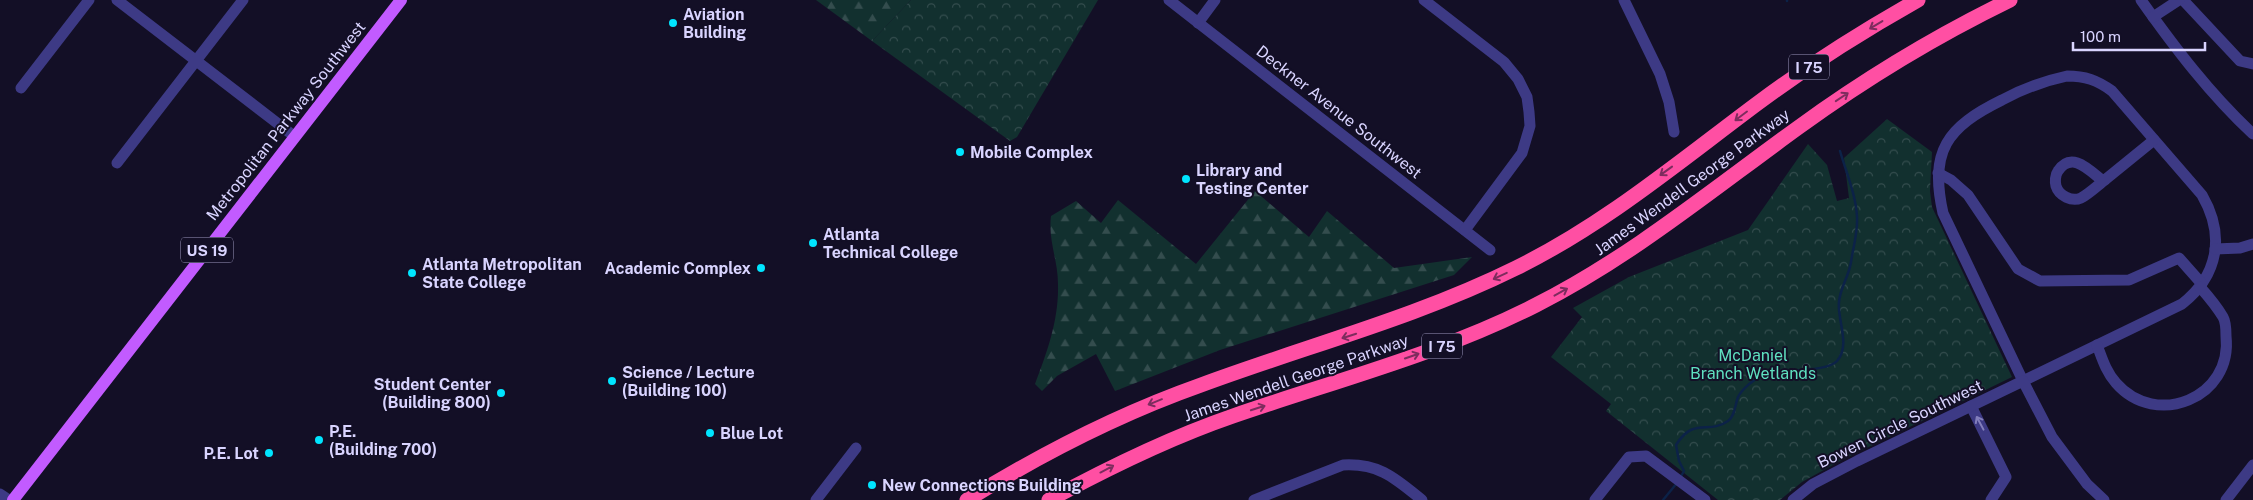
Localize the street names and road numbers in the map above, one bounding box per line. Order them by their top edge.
street label: Metropolitan Parkway Southwest [203,18,369,224]
street label: Deckner Avenue Southwest [1253,42,1425,182]
road number: I 75 [1789,54,1829,80]
street label: James Wendell George Parkway [1591,105,1794,259]
road number: US 19 [181,238,233,262]
street label: James Wendell George Parkway [1181,330,1411,425]
road number: I 75 [1422,334,1462,358]
street label: Bowen Circle Southwest [1815,376,1985,472]

